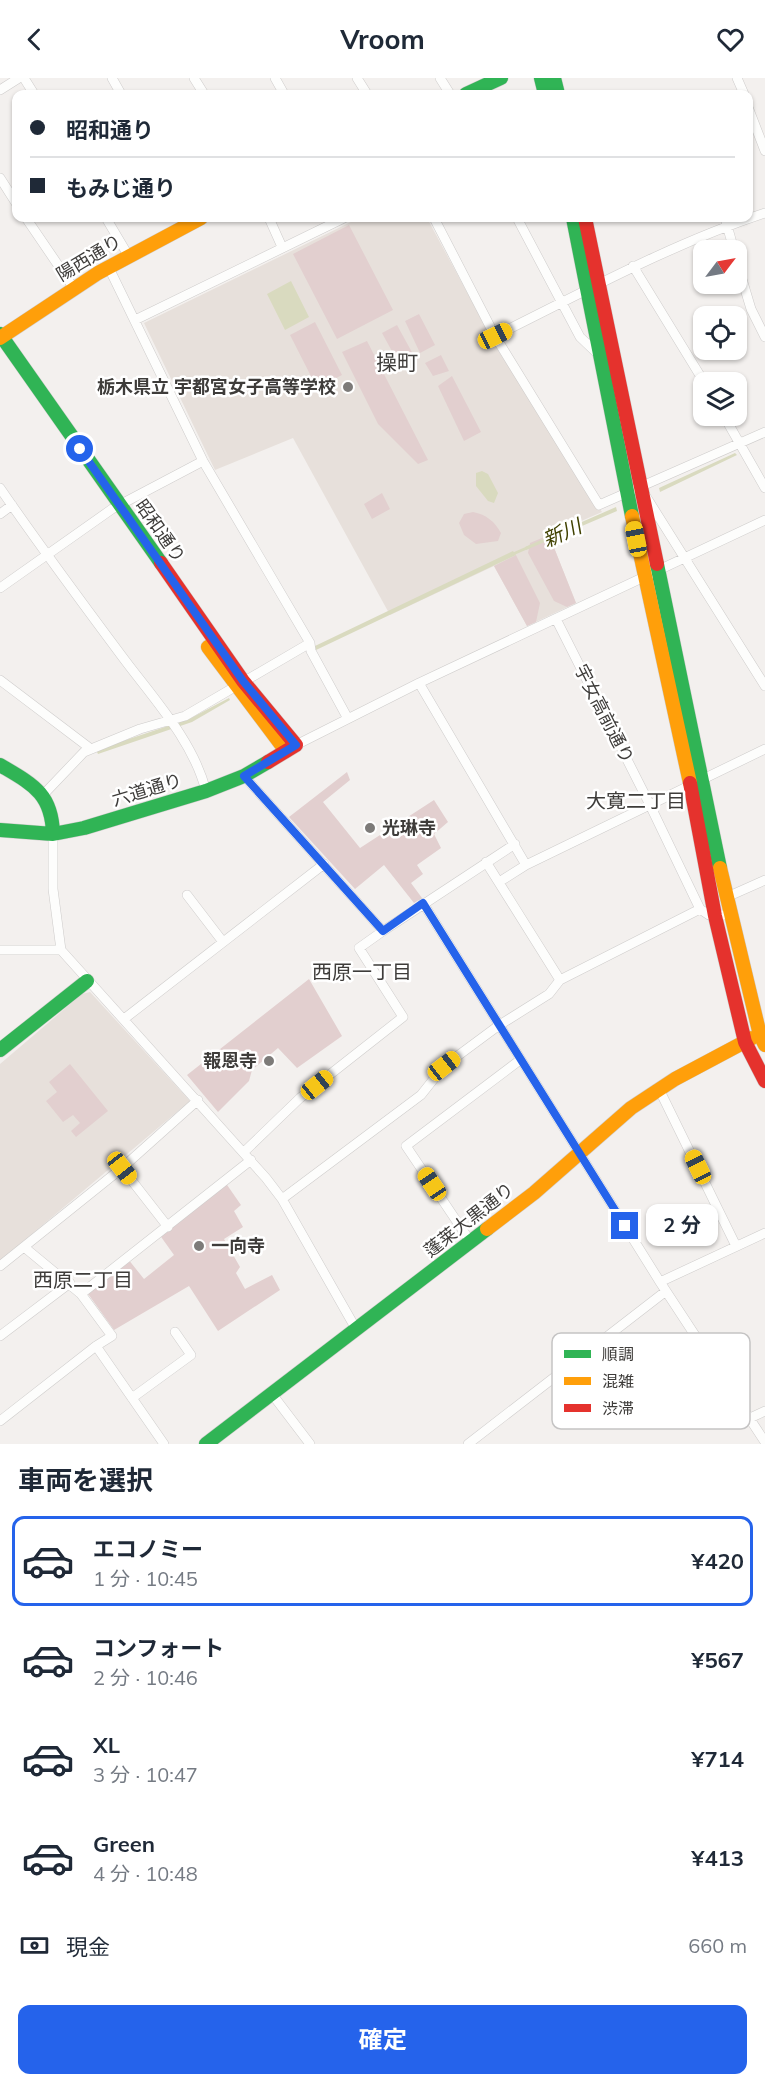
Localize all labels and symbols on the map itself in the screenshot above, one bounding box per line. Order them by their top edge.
street label: 陽西通り [52,229,126,286]
north arrow [693,240,747,294]
car [475,320,515,352]
district label: 操町 [376,349,418,375]
place label: 栃木県立 宇都宮女子高等学校 [97,375,336,398]
marker: 栃木県立 宇都宮女子高等学校 [341,380,355,394]
route start [66,435,93,462]
street label: 昭和通り [130,495,190,567]
water label: 新川 [538,512,587,552]
car [624,520,648,558]
street label: 宇女高前通り [570,660,639,767]
street label: 六道通り [109,768,185,811]
district label: 大寛二丁目 [586,788,686,813]
place label: 光琳寺 [382,816,436,839]
marker: 光琳寺 [363,821,377,835]
district label: 西原一丁目 [312,959,412,984]
car [424,1048,464,1084]
place label: 報恩寺 [203,1049,257,1072]
marker: 報恩寺 [262,1054,276,1068]
car [297,1067,337,1103]
car [682,1147,714,1187]
car [104,1148,140,1188]
car [414,1164,450,1204]
street label: 蓬莱大黒通り [419,1177,518,1262]
callout: 2 分 [646,1205,718,1247]
route end [611,1212,638,1239]
place label: 一向寺 [211,1234,265,1257]
marker: 一向寺 [192,1239,206,1253]
district label: 西原二丁目 [33,1267,133,1292]
legend [552,1333,750,1429]
text: 順調 [602,1344,634,1364]
text: 混雑 [602,1371,634,1391]
text: 渋滞 [602,1398,634,1418]

